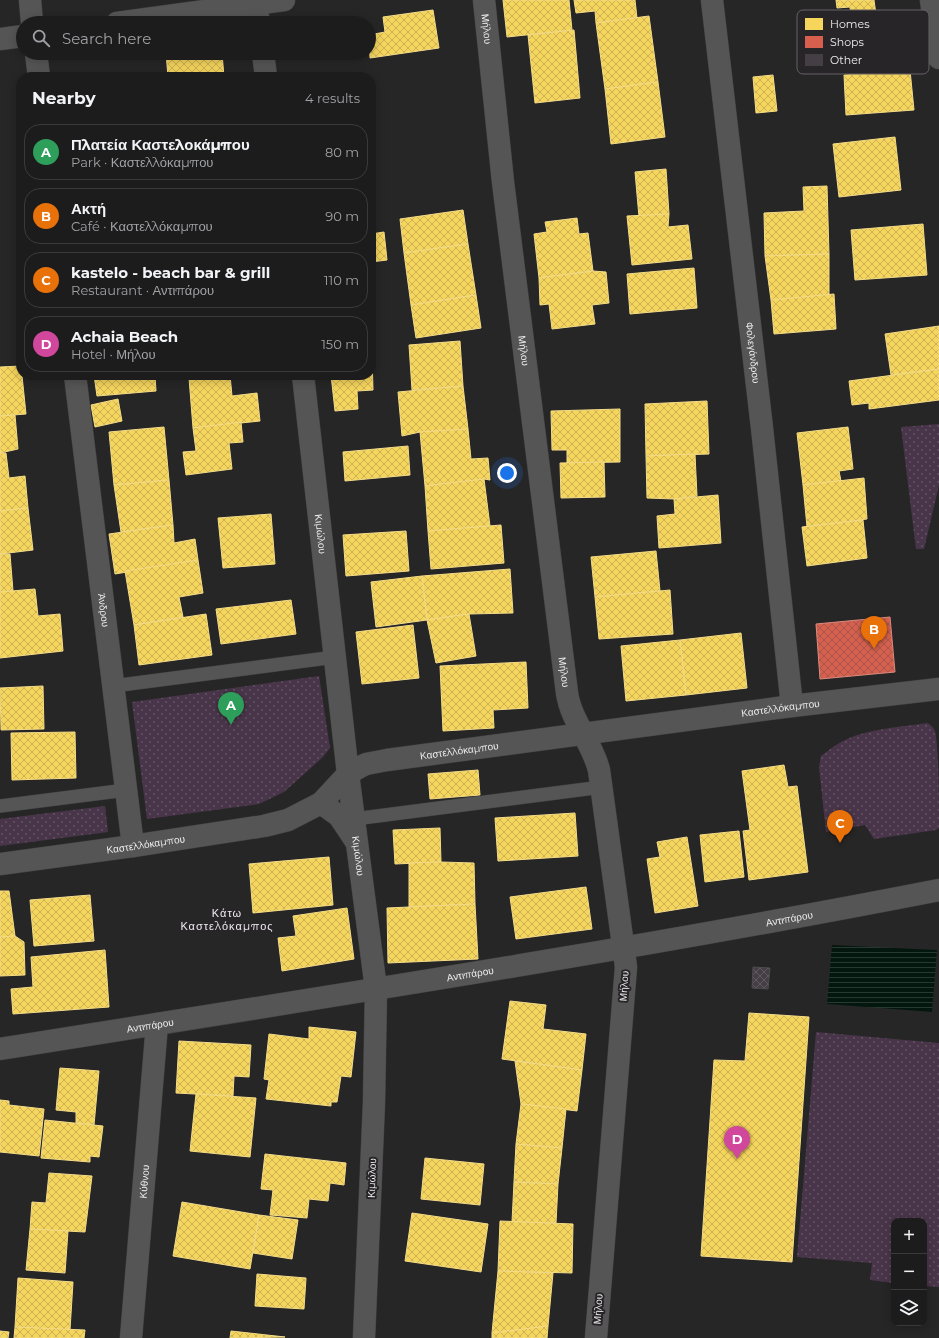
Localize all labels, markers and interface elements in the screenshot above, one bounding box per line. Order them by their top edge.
legend [797,10,929,74]
street label: Μήλου [479,13,495,45]
search box [16,16,376,60]
text: Homes [830,17,870,31]
icon: search [30,27,52,49]
text: Search here [62,29,151,48]
text: Shops [830,35,865,49]
text: Other [830,53,862,67]
text: Nearby [32,88,96,108]
text: 4 results [305,90,360,106]
text: Πλατεία Καστελοκάμπου [71,135,250,154]
text: A [41,144,51,160]
text: 80 m [325,144,359,160]
text: Park · Καστελλόκαμπου [71,154,213,170]
text: Ακτή [71,199,106,218]
text: B [41,208,51,224]
text: 90 m [325,208,359,224]
text: Café · Καστελλόκαμπου [71,218,213,234]
text: kastelo - beach bar & grill [71,263,270,282]
text: C [41,272,51,288]
text: 110 m [324,272,359,288]
text: Restaurant · Αντιπάρου [71,282,214,298]
street label: Φολεγάνδρου [743,321,763,384]
text: Achaia Beach [71,327,178,346]
street label: Μήλου [516,335,532,367]
text: D [41,336,51,352]
text: 150 m [321,336,359,352]
text: Hotel · Μήλου [71,346,156,362]
your location [497,463,517,483]
street label: Κιμώλου [312,513,330,555]
street label: Άνδρου [95,593,112,628]
pin: B [861,616,887,649]
street label: Μήλου [556,656,573,688]
pin: A [218,692,244,725]
street label: Καστελλόκαμπου [740,696,820,719]
street label: Καστελλόκαμπου [419,739,499,762]
pin: C [827,810,853,843]
street label: Καστελλόκαμπου [106,832,186,856]
street label: Κιμώλου [350,835,368,876]
district label: Κάτω Καστελόκαμπος [180,906,274,933]
street label: Αντιπάρου [765,908,814,929]
street label: Αντιπάρου [446,963,494,984]
street label: Μήλου [616,970,632,1002]
street label: Αντιπάρου [126,1015,175,1035]
pin: D [724,1126,750,1159]
street label: Κιμώλου [365,1158,379,1198]
street label: Κύθνου [136,1164,152,1199]
map controls [891,1218,927,1326]
button: + [891,1218,927,1254]
button: − [891,1254,927,1290]
button: layers [891,1290,927,1326]
street label: Μήλου [590,1293,606,1325]

